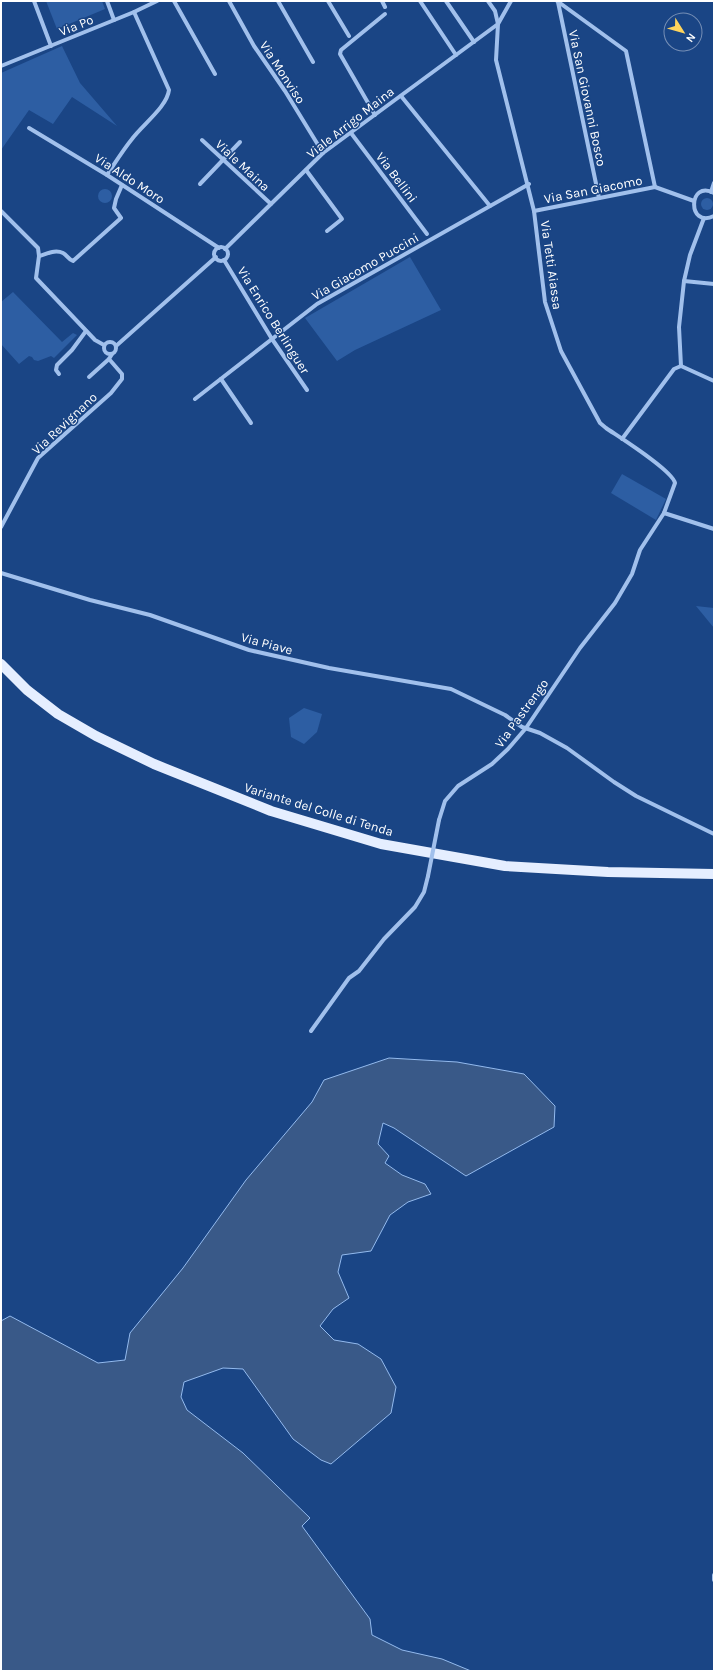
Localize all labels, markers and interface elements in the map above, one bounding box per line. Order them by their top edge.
street label: Via Po [57,12,96,39]
north arrow [663,12,703,52]
street label: Via San Giovanni Bosco [566,29,609,168]
text: N [683,31,698,45]
street label: Via Monviso [257,38,308,106]
street label: Viale Arrigo Maina [304,84,397,161]
street label: Viale Maina [212,136,273,194]
street label: Via Bellini [373,149,420,205]
street label: Via Aldo Moro [92,150,168,207]
street label: Via San Giacomo [543,173,644,206]
street label: Via Tetti Aiassa [538,220,565,311]
street label: Via Giacomo Puccini [309,230,421,303]
street label: Via Enrico Berlinguer [235,264,313,377]
street label: Via Revignano [29,389,100,457]
street label: Via Piave [239,629,295,658]
street label: Via Pastrengo [491,676,551,751]
street label: Variante del Colle di Tenda [243,780,395,839]

